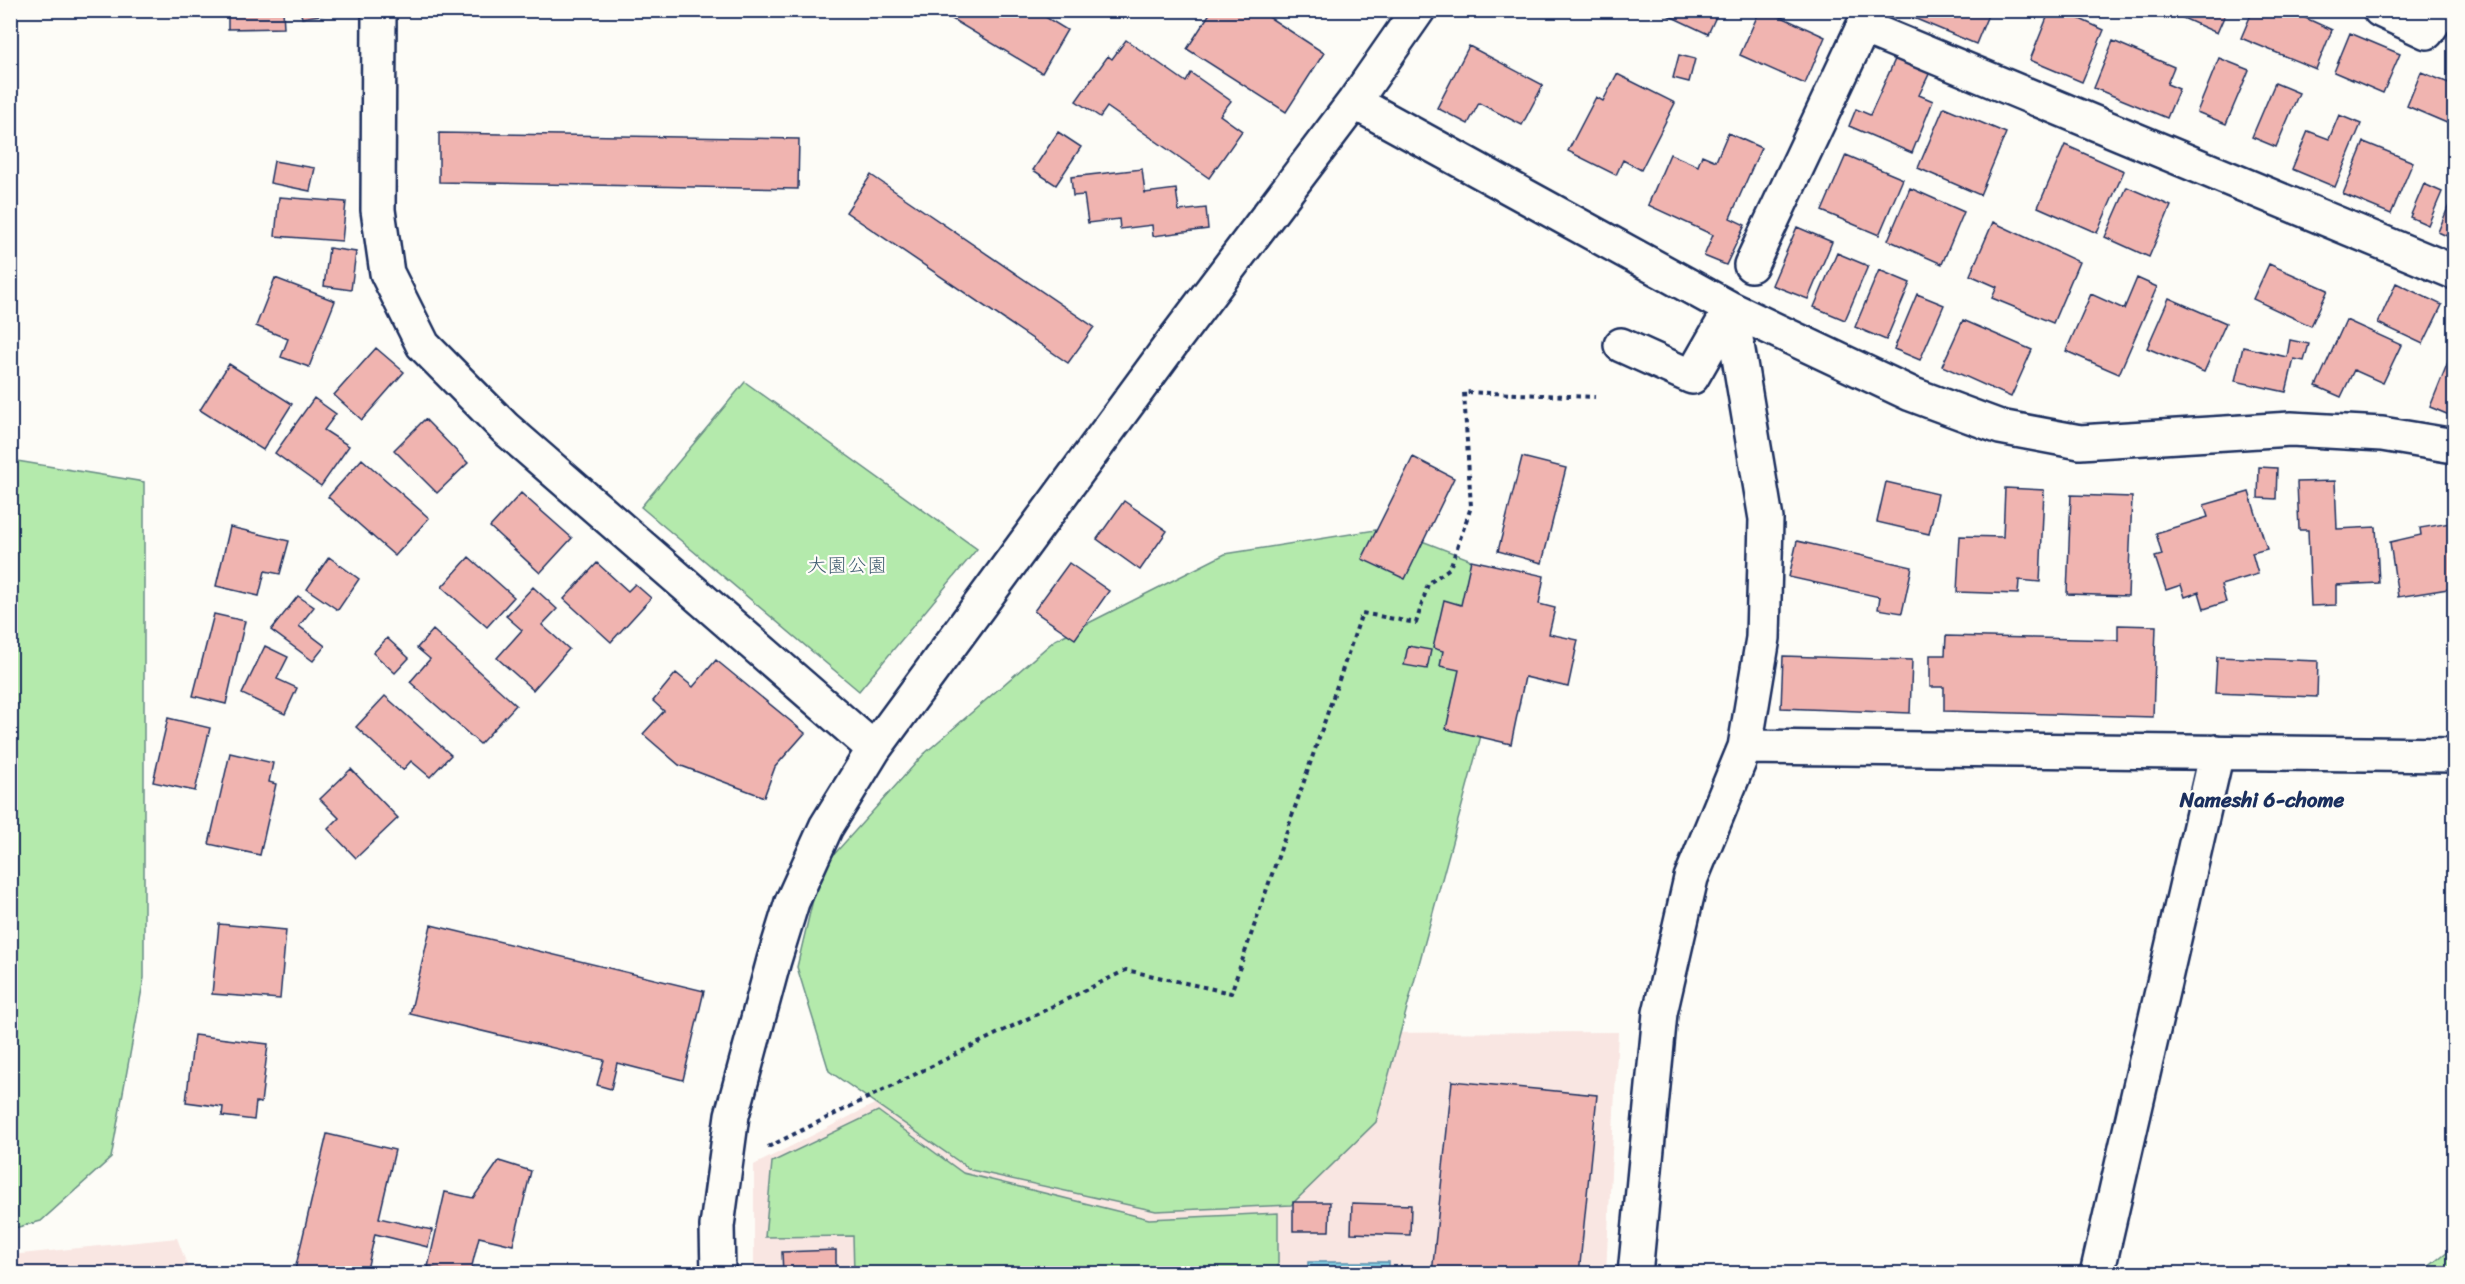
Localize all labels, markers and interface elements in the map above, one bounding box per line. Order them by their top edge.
park label: 大園公園 [807,548,887,583]
district label: Nameshi 6-chome [2179,781,2345,819]

